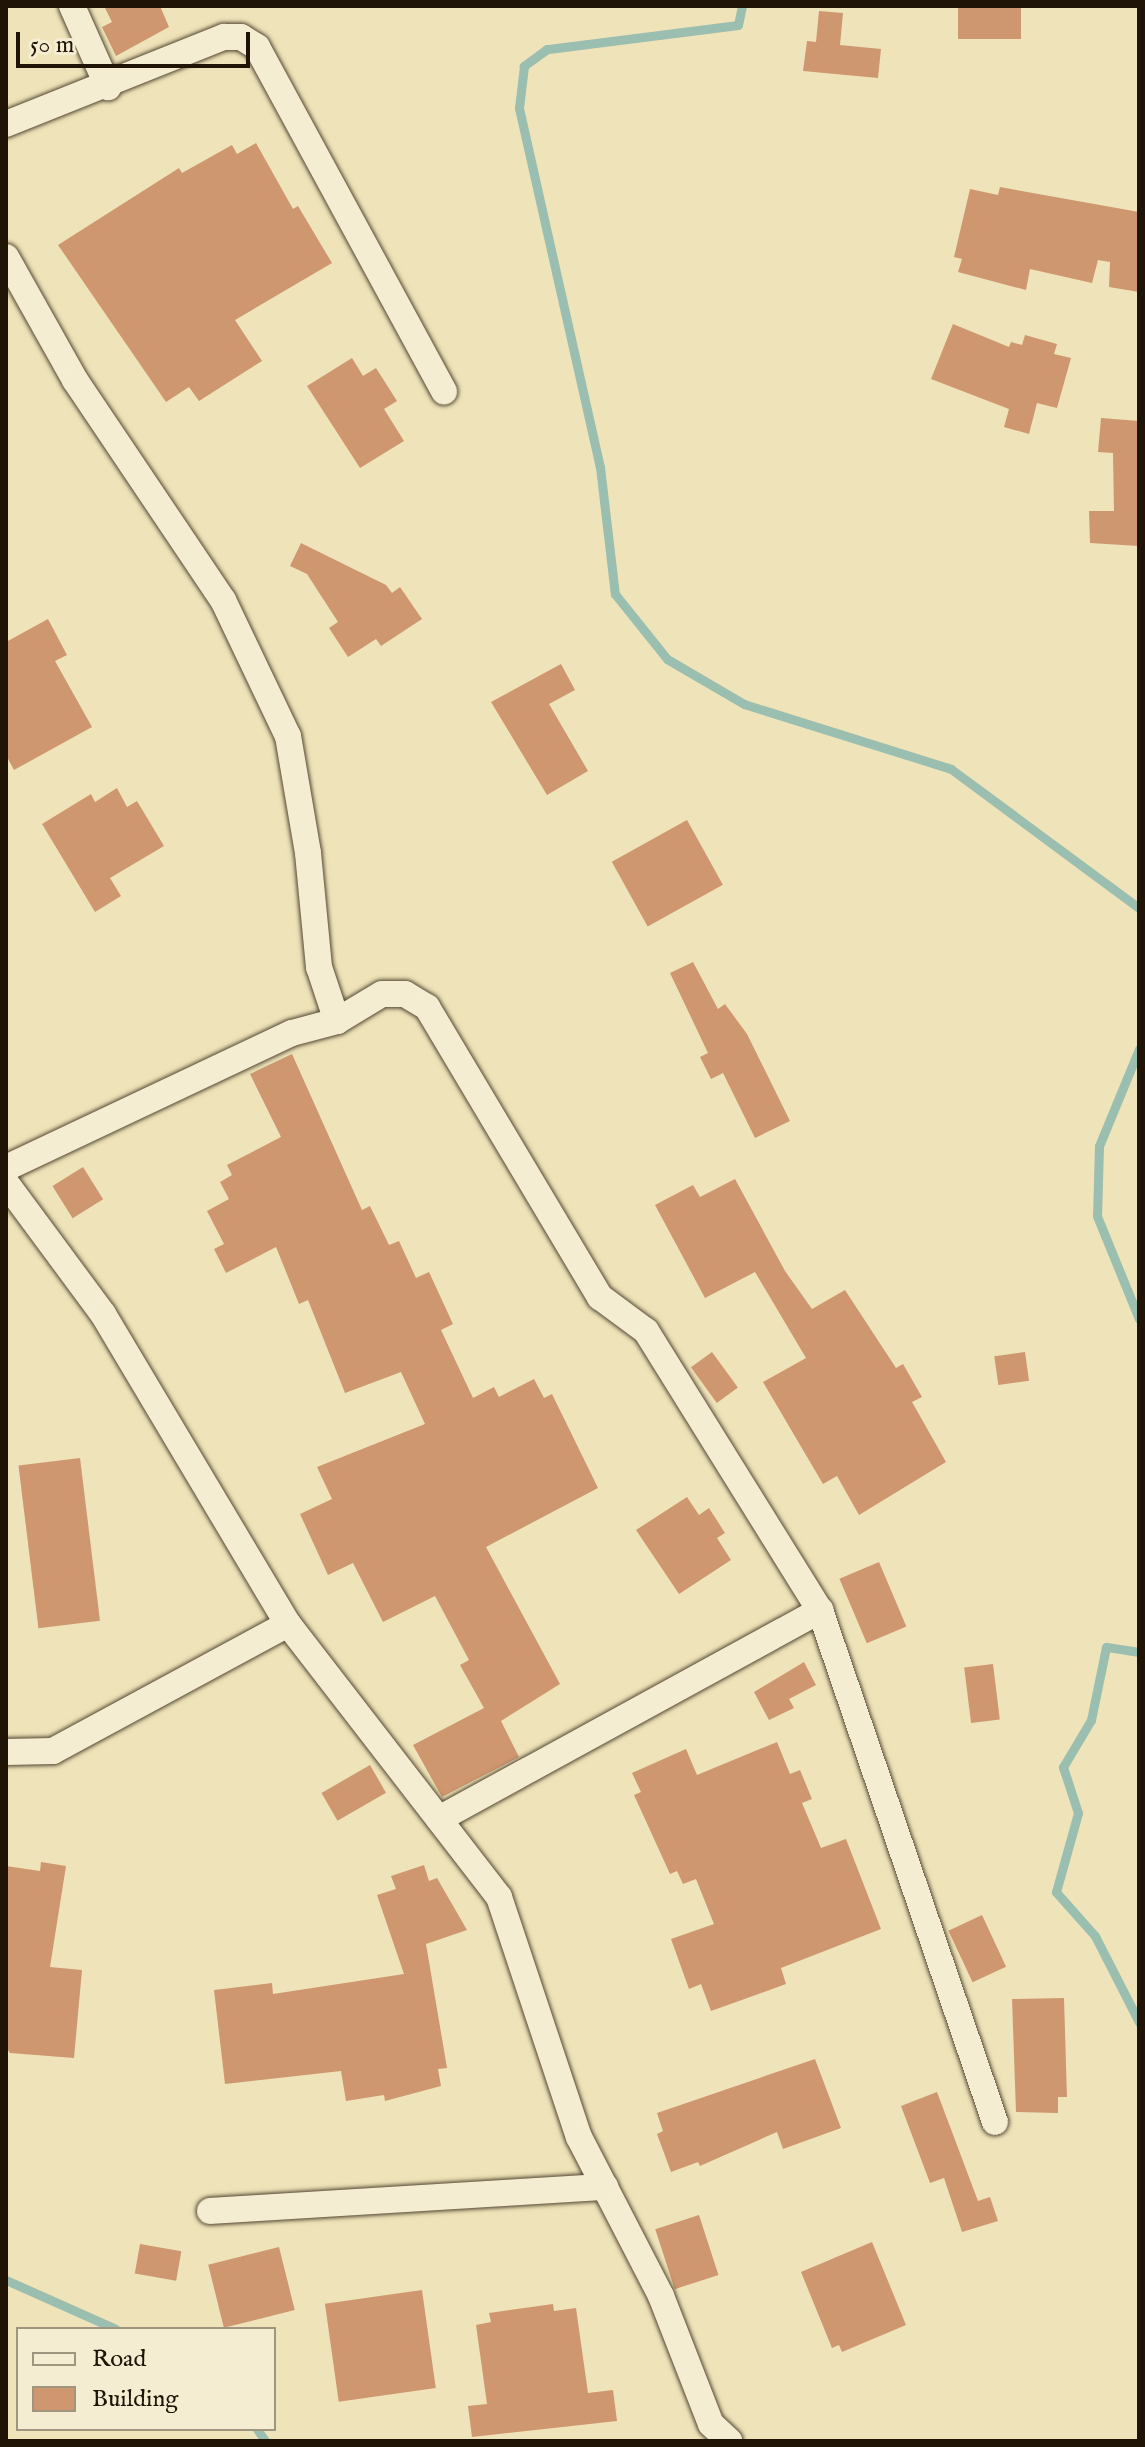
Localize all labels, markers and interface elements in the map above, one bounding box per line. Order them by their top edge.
scale bar [20,16,254,66]
text: 50 m [30,30,74,61]
legend [16,2327,276,2431]
text: Road [92,2344,146,2375]
text: Building [92,2384,178,2415]

